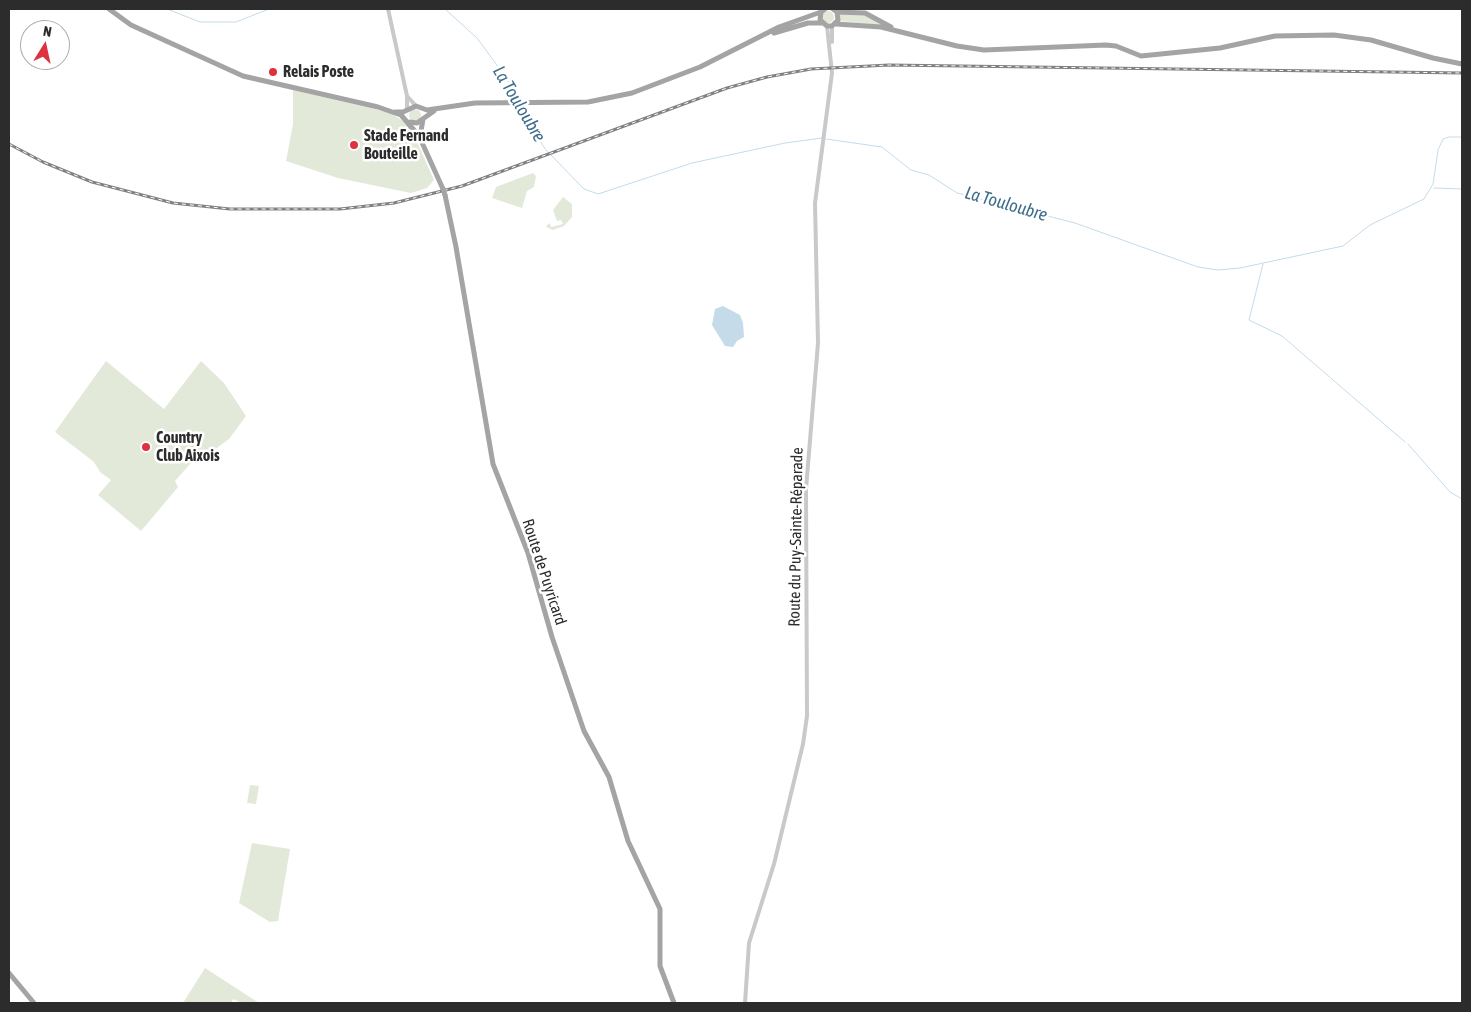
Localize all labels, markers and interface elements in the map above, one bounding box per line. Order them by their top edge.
north arrow [20,20,70,70]
text: N [42,23,53,40]
place label: Relais Poste [283,62,354,82]
water label: La Touloubre [488,62,550,146]
marker: Relais Poste [267,66,279,78]
place label: Stade Fernand Bouteille [364,126,448,164]
marker: Stade Fernand Bouteille [348,139,360,151]
water label: La Touloubre [962,182,1050,226]
place label: Country Club Aixois [156,428,220,466]
marker: Country Club Aixois [140,441,152,453]
street label: Route du Puy-Sainte-Réparade [785,447,807,627]
street label: Route de Puyricard [518,517,570,627]

